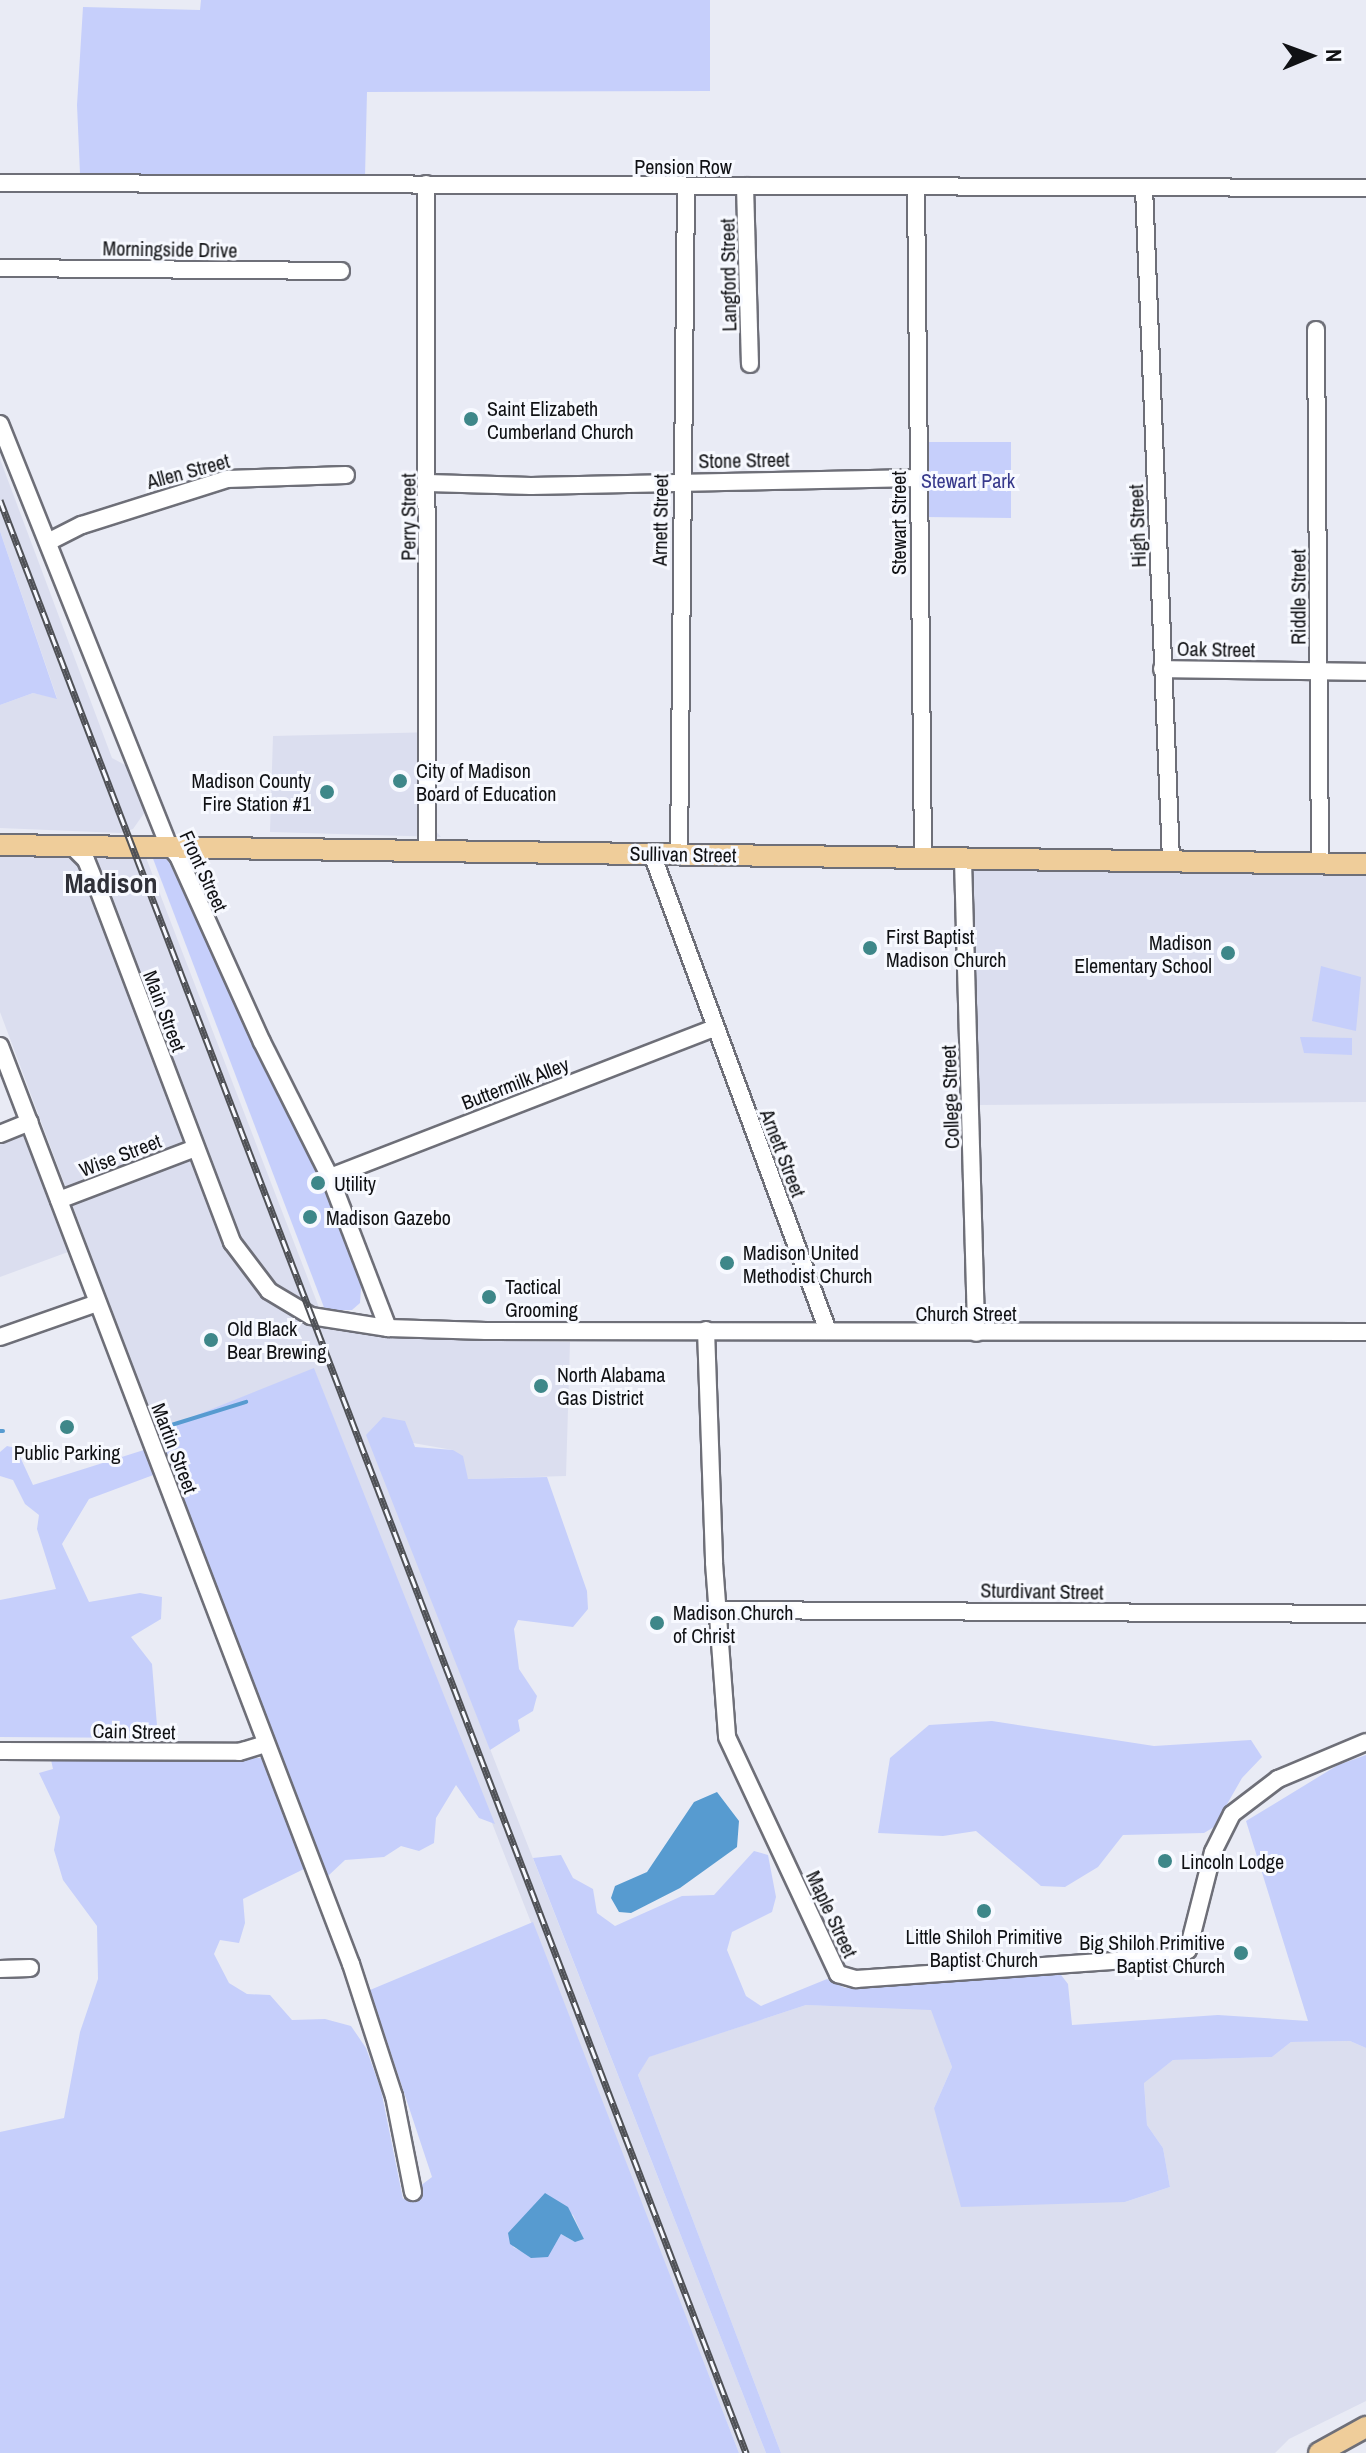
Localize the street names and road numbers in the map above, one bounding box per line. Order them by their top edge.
street label: Pension Row [634,154,732,178]
street label: Langford Street [715,218,741,332]
street label: Morningside Drive [102,236,238,262]
street label: Stone Street [698,447,790,473]
street label: Allen Street [144,448,232,494]
street label: Stewart Street [886,471,910,575]
street label: Perry Street [396,473,420,561]
street label: Arnett Street [647,474,673,566]
street label: High Street [1124,484,1150,568]
street label: Riddle Street [1286,549,1310,645]
street label: Oak Street [1177,636,1255,662]
street label: Front Street [175,827,233,915]
street label: Sullivan Street [629,841,737,867]
street label: Main Street [139,967,191,1055]
street label: College Street [936,1045,964,1149]
street label: Buttermilk Alley [458,1051,572,1115]
street label: Arnett Street [755,1106,811,1200]
street label: Wise Street [76,1128,164,1182]
street label: Church Street [915,1301,1017,1325]
street label: Martin Street [147,1399,203,1497]
street label: Sturdivant Street [980,1578,1104,1604]
street label: Cain Street [92,1718,176,1744]
street label: Maple Street [801,1867,863,1961]

